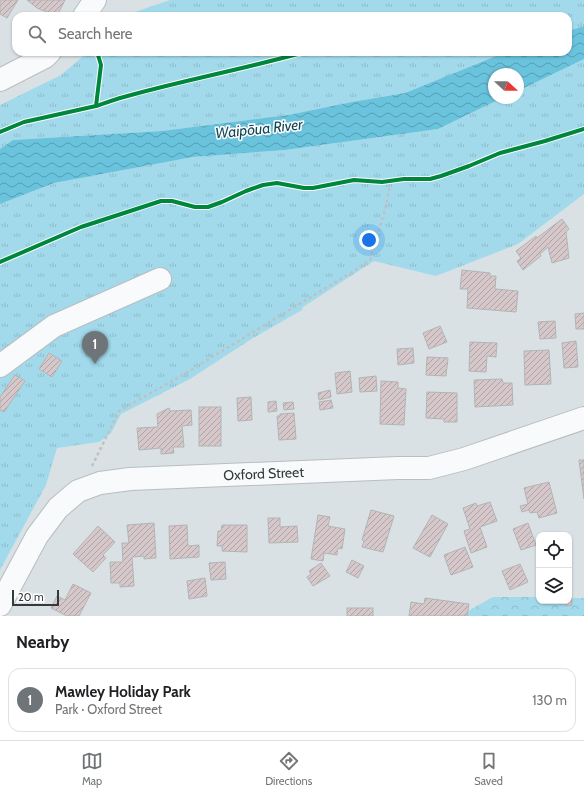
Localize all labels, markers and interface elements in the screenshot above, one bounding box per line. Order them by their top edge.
search box [12,12,572,56]
icon: search [26,23,48,45]
text: Search here [58,25,133,43]
north arrow [488,68,524,104]
water label: Waipōua River [214,115,305,143]
your location [359,230,379,250]
pin: 1 [82,331,108,364]
street label: Oxford Street [223,463,305,484]
map controls [536,532,572,604]
button: locate [536,532,572,568]
button: layers [536,568,572,604]
scale bar [12,588,59,607]
text: 20 m [18,590,44,604]
text: Nearby [16,632,69,652]
text: Mawley Holiday Park [55,683,191,701]
text: 1 [28,692,32,708]
text: 130 m [532,692,567,708]
text: Park · Oxford Street [55,701,162,717]
tab: Map [81,750,103,788]
tab: Directions [265,750,312,788]
tab: Saved [474,750,503,788]

